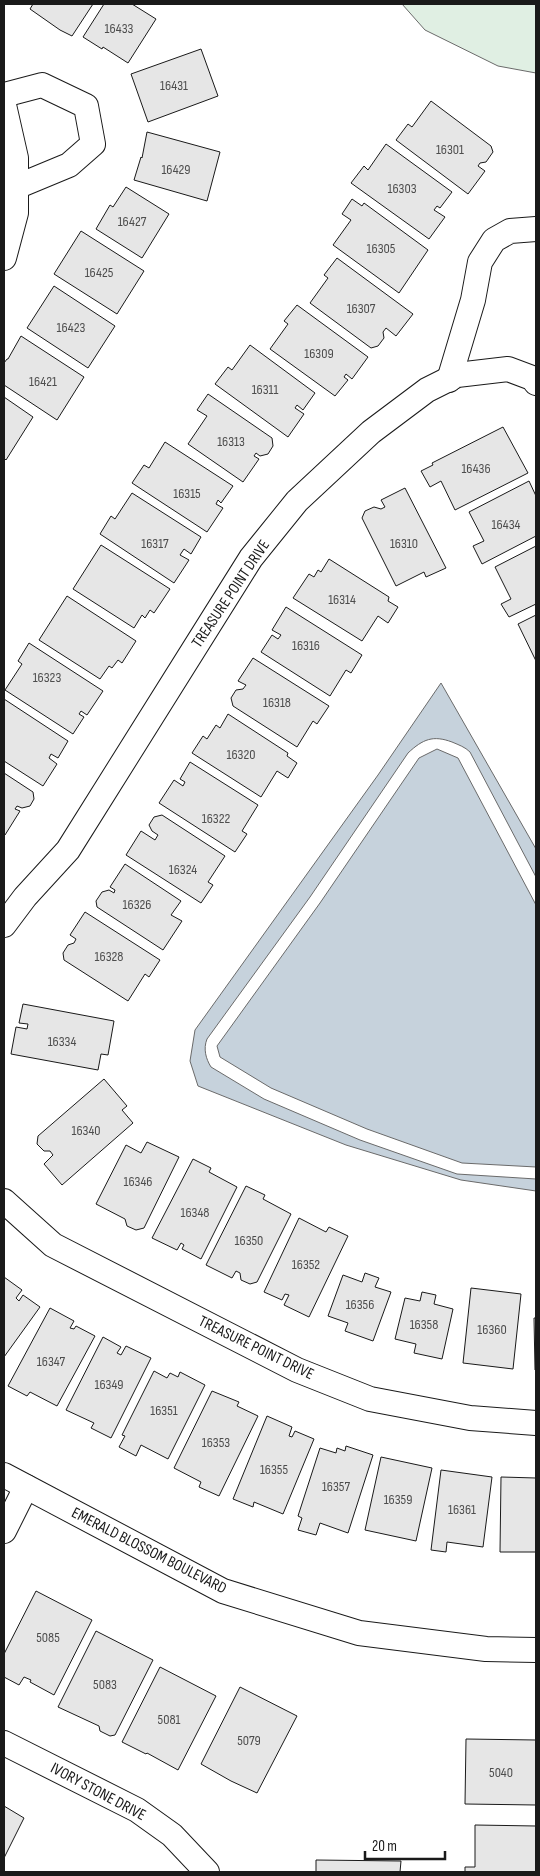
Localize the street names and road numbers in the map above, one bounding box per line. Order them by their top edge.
street label: TREASURE POINT DRIVE [188,537,274,651]
street label: TREASURE POINT DRIVE [195,1312,317,1384]
street label: EMERALD BLOSSOM BOULEVARD [68,1504,230,1598]
street label: IVORY STONE DRIVE [47,1759,149,1825]

